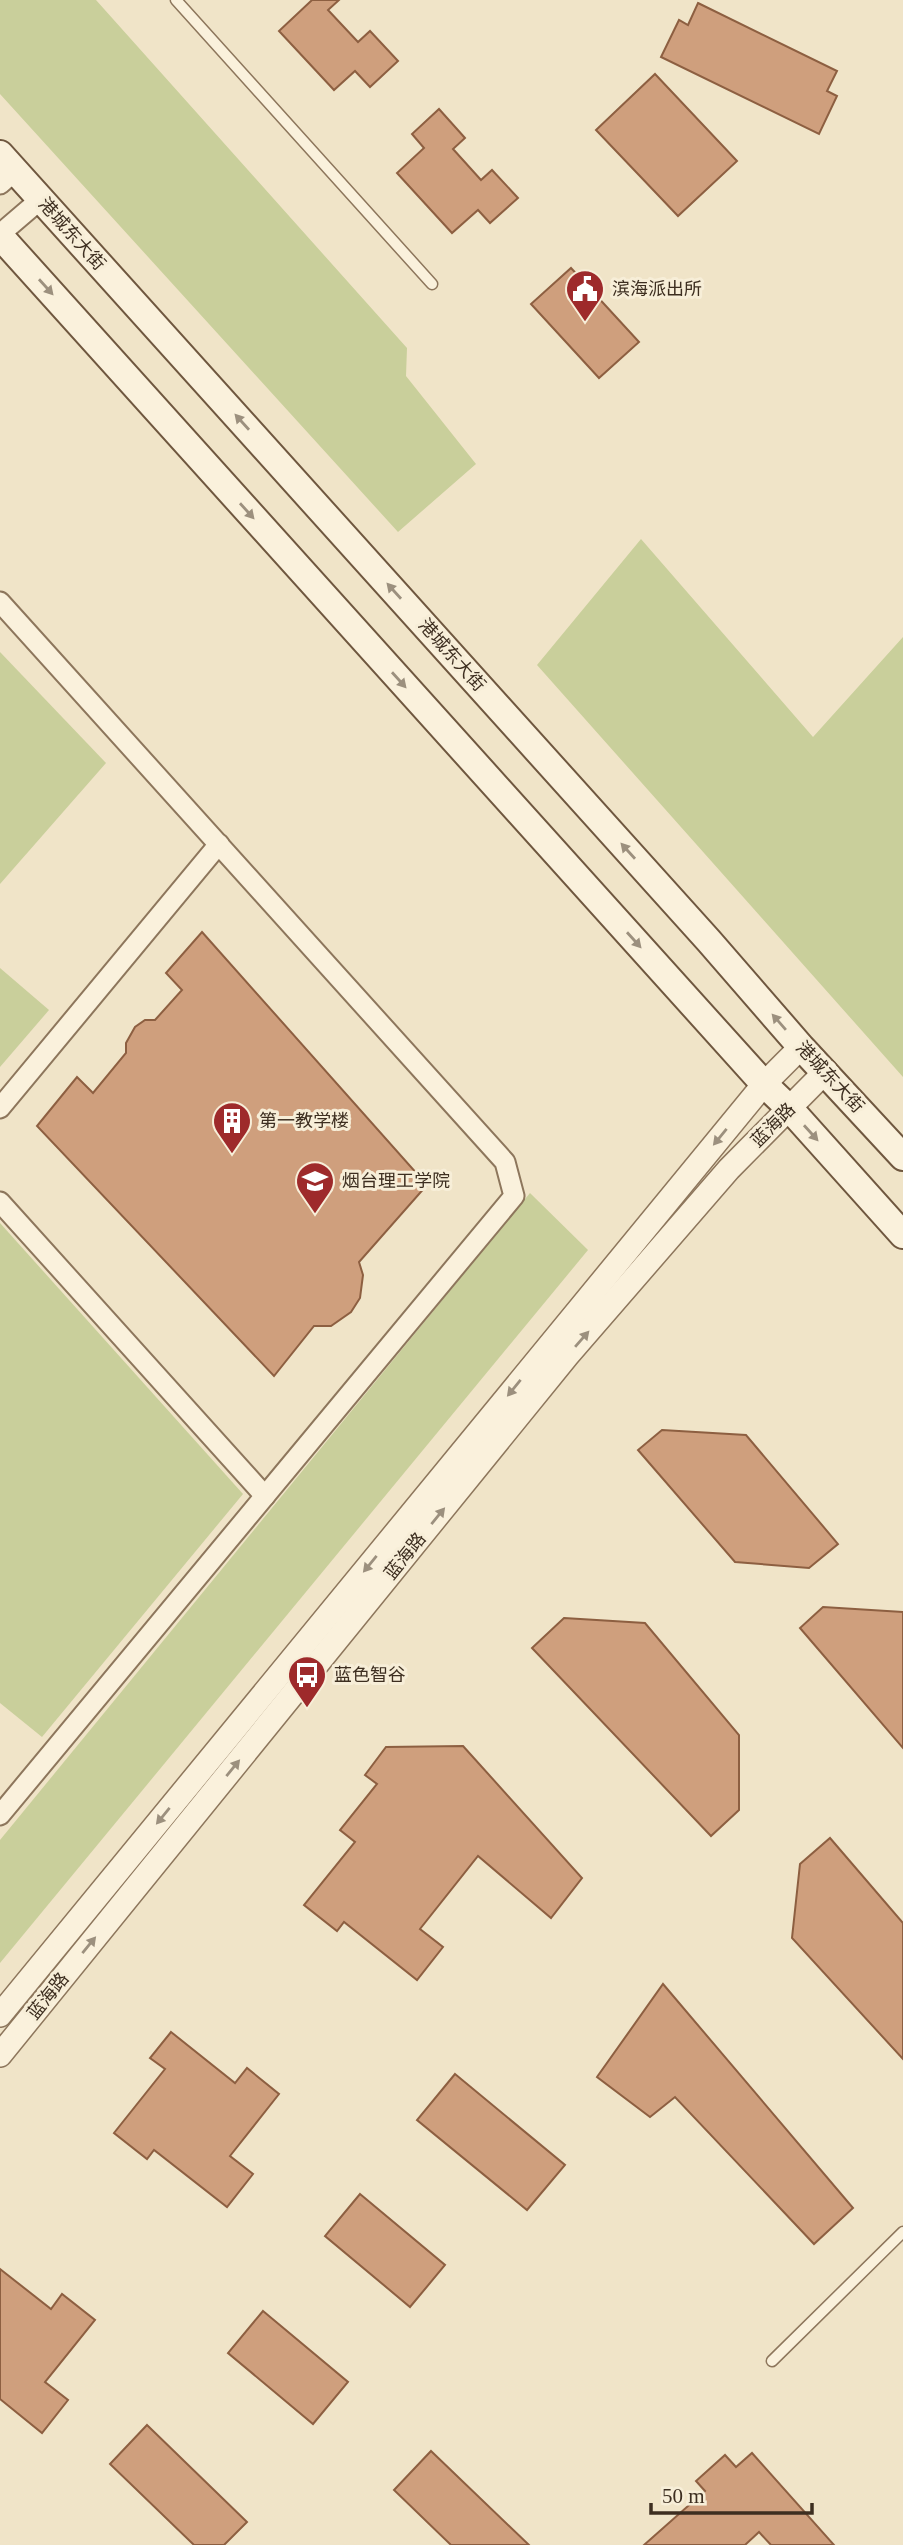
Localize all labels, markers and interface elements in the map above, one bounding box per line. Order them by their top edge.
street label: 港城东大街 [34,194,110,274]
public building icon: 滨海派出所 [564,268,606,323]
one-way arrow [37,278,53,295]
place label: 滨海派出所 [612,279,702,299]
one-way arrow [234,413,250,431]
one-way arrow [239,502,255,520]
one-way arrow [386,582,402,600]
street label: 港城东大街 [414,615,490,695]
one-way arrow [391,671,407,688]
one-way arrow [621,843,637,860]
one-way arrow [625,931,641,948]
one-way arrow [772,1013,787,1030]
street label: 港城东大街 [792,1037,868,1117]
street label: 蓝海路 [747,1099,799,1151]
building icon: 第一教学楼 [211,1100,253,1155]
place label: 第一教学楼 [259,1111,349,1131]
one-way arrow [803,1124,819,1142]
one-way arrow [713,1127,728,1145]
school or university icon: 烟台理工学院 [294,1160,336,1215]
place label: 烟台理工学院 [342,1171,450,1191]
one-way arrow [573,1331,589,1348]
one-way arrow [507,1380,522,1397]
one-way arrow [430,1507,445,1525]
street label: 蓝海路 [380,1529,430,1583]
one-way arrow [363,1556,378,1573]
bus stop icon: 蓝色智谷 [286,1654,328,1709]
place label: 蓝色智谷 [334,1665,406,1685]
one-way arrow [225,1760,240,1778]
one-way arrow [156,1807,171,1825]
one-way arrow [82,1937,97,1955]
street label: 蓝海路 [23,1969,73,2023]
scale bar [651,2472,812,2516]
text: 50 m [662,2484,705,2508]

